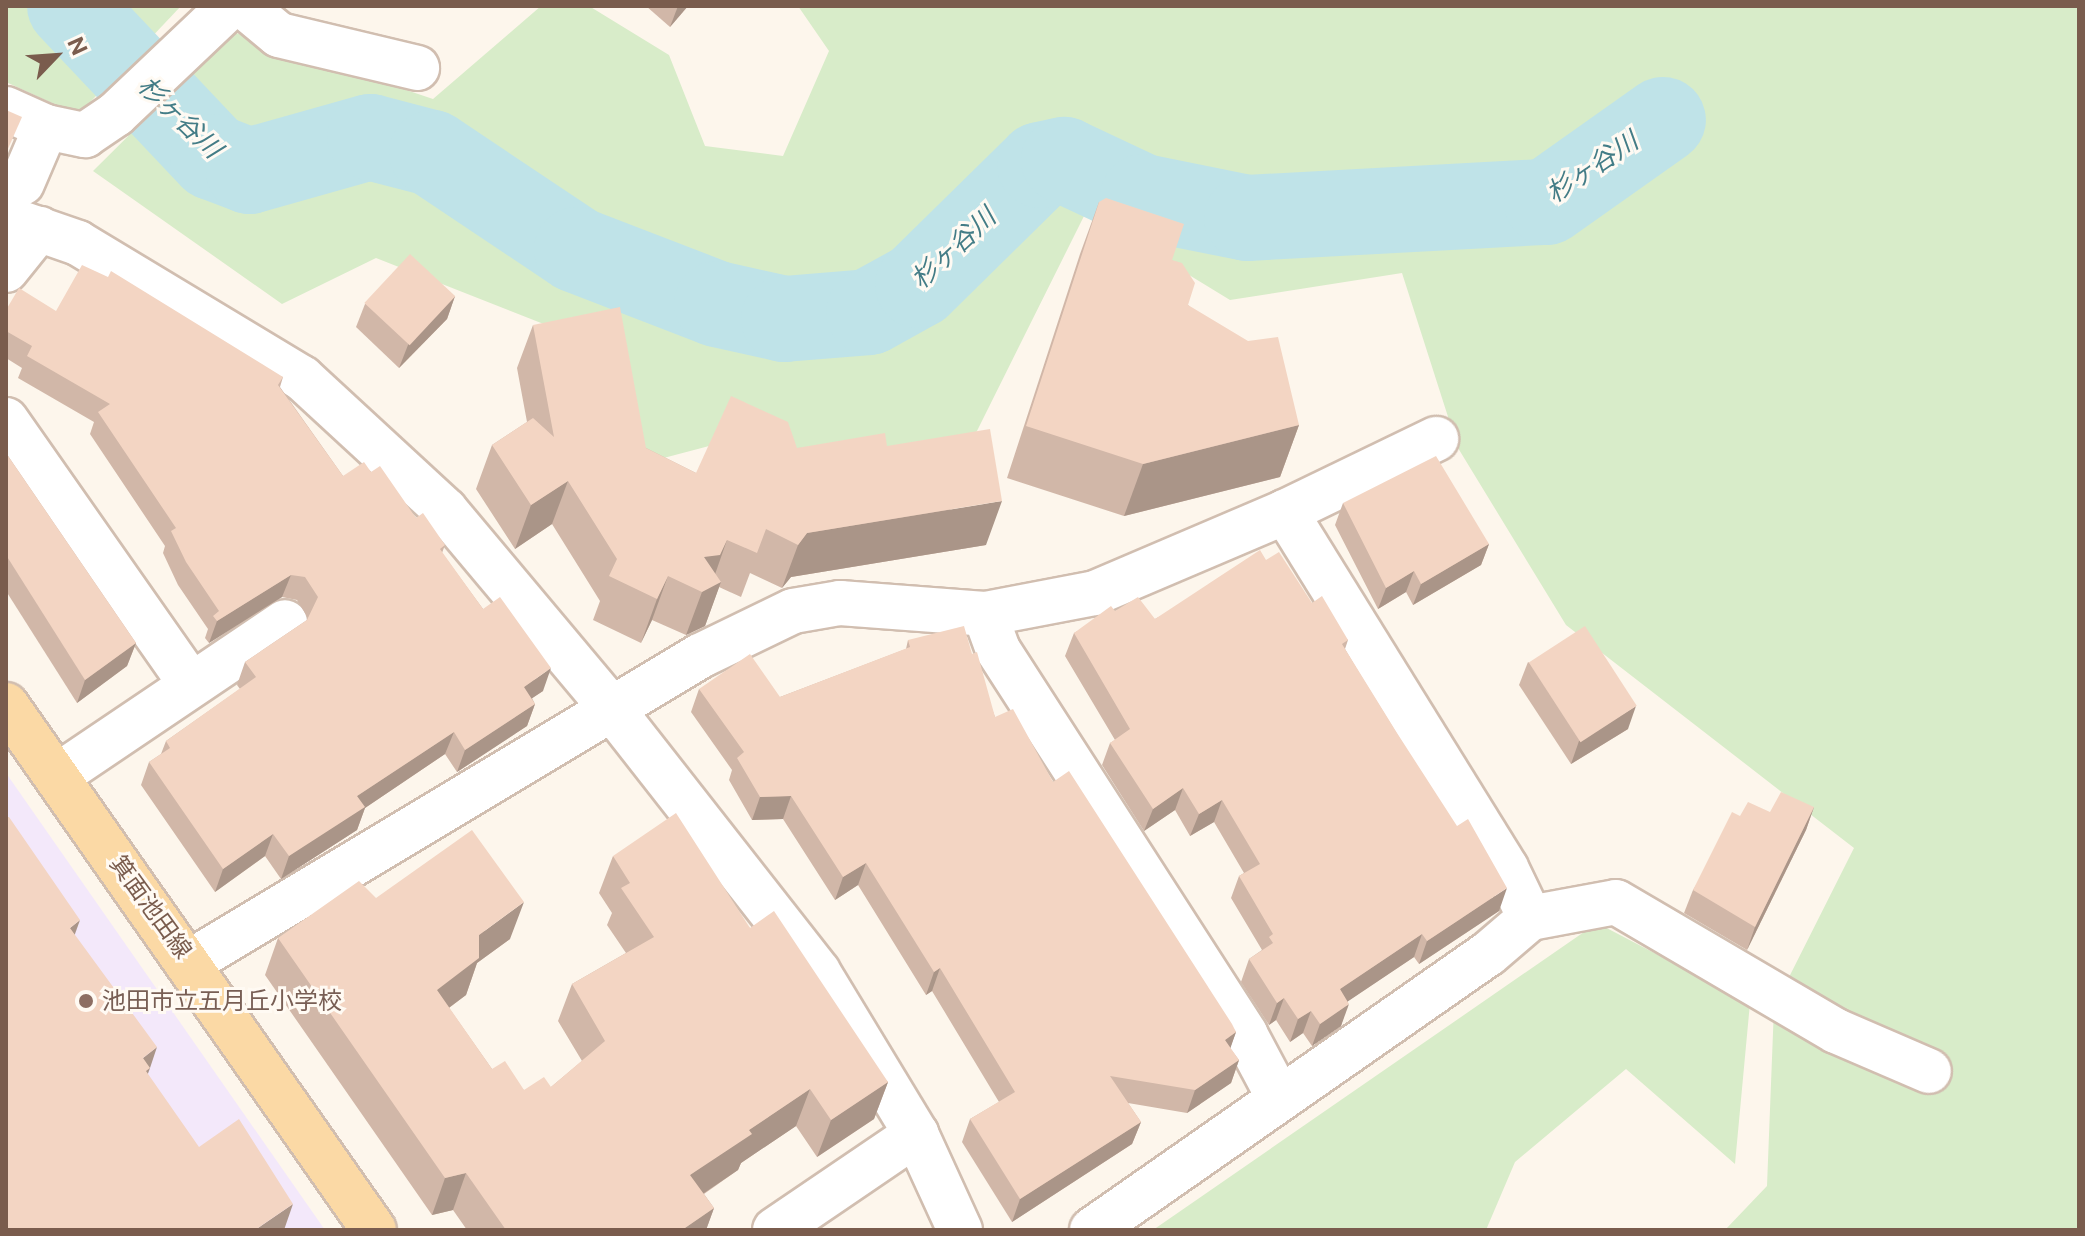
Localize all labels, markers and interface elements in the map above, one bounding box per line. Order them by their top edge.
north arrow [16,16,96,96]
text: N [62,33,93,59]
water label: 杉ヶ谷川 [132,70,228,164]
water label: 杉ヶ谷川 [1540,125,1644,209]
water label: 杉ヶ谷川 [904,201,1002,295]
street label: 箕面池田線 [104,850,198,964]
place label: 池田市立五月丘小学校 [102,987,342,1015]
marker: 池田市立五月丘小学校 [77,992,95,1010]

